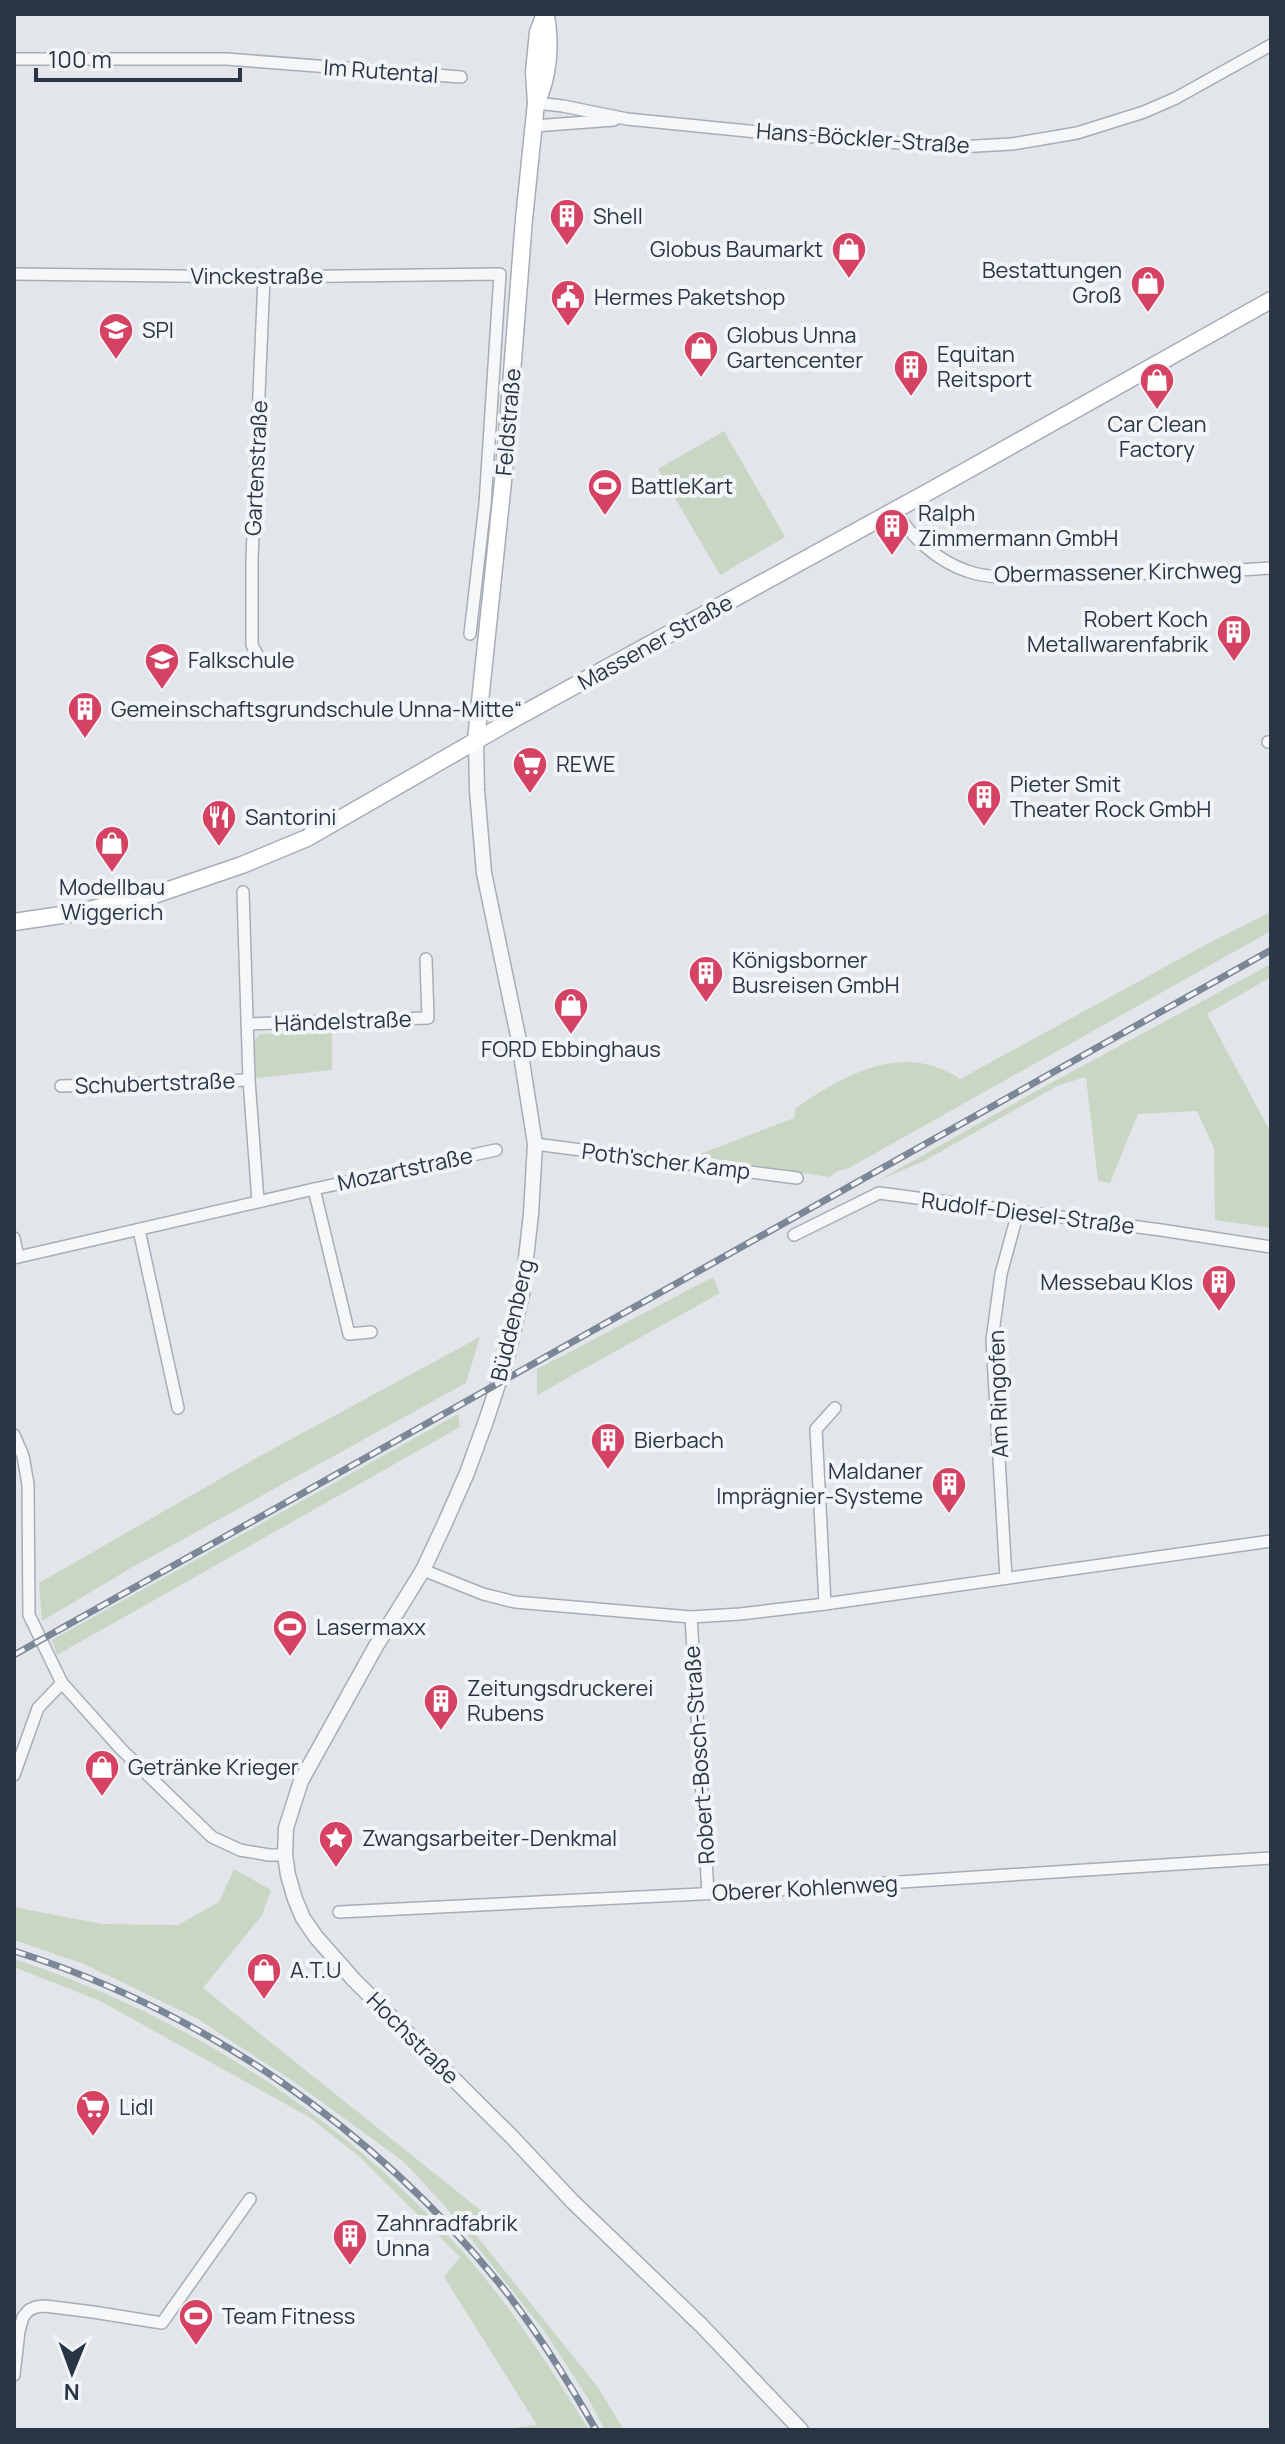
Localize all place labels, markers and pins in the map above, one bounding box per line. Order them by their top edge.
building icon: Shell [548,197,586,247]
place label: Shell [593,201,643,231]
shop icon: Globus Baumarkt [830,230,868,280]
place label: Globus Baumarkt [650,234,823,264]
place label: Bestattungen Groß [982,255,1122,310]
shop icon: Bestattungen Groß [1129,264,1167,314]
public building icon: Hermes Paketshop [549,278,587,328]
place label: Hermes Paketshop [594,282,785,312]
school or university icon: SPI [97,311,135,361]
place label: SPI [142,315,174,345]
place label: Globus Unna Gartencenter [727,320,863,375]
shop icon: Globus Unna Gartencenter [682,329,720,379]
place label: Equitan Reitsport [937,339,1032,394]
building icon: Equitan Reitsport [892,348,930,398]
shop icon: Car Clean Factory [1138,361,1176,411]
place label: Car Clean Factory [1107,409,1207,464]
sports icon: BattleKart [586,467,624,517]
place label: BattleKart [631,471,733,501]
place label: Ralph Zimmermann GmbH [918,498,1118,553]
building icon: Ralph Zimmermann GmbH [873,507,911,557]
place label: Robert Koch Metallwarenfabrik [1027,604,1209,659]
building icon: Robert Koch Metallwarenfabrik [1215,613,1253,663]
school or university icon: Falkschule [143,641,181,691]
place label: Falkschule [188,645,295,675]
building icon: Gemeinschaftsgrundschule Unna-Mitte“ [66,690,104,740]
place label: Gemeinschaftsgrundschule Unna-Mitte“ [111,694,522,724]
supermarket icon: REWE [511,745,549,795]
place label: REWE [556,749,616,779]
place label: Pieter Smit Theater Rock GmbH [1010,769,1211,824]
building icon: Pieter Smit Theater Rock GmbH [965,778,1003,828]
restaurant icon: Santorini [200,798,238,848]
place label: Santorini [245,802,337,832]
shop icon: Modellbau Wiggerich [93,824,131,874]
place label: Modellbau Wiggerich [59,872,165,927]
place label: Königsborner Busreisen GmbH [732,945,900,1000]
building icon: Königsborner Busreisen GmbH [687,954,725,1004]
shop icon: FORD Ebbinghaus [552,986,590,1036]
place label: FORD Ebbinghaus [481,1034,661,1064]
building icon: Messebau Klos [1200,1263,1238,1313]
place label: Messebau Klos [1040,1267,1193,1297]
building icon: Bierbach [589,1421,627,1471]
place label: Bierbach [634,1425,724,1455]
place label: Maldaner Imprägnier-Systeme [716,1456,923,1511]
building icon: Maldaner Imprägnier-Systeme [930,1465,968,1515]
sports icon: Lasermaxx [271,1608,309,1658]
place label: Lasermaxx [316,1612,426,1642]
place label: Zeitungsdruckerei Rubens [467,1673,654,1728]
building icon: Zeitungsdruckerei Rubens [422,1682,460,1732]
shop icon: Getränke Krieger [83,1748,121,1798]
place label: Getränke Krieger [128,1752,299,1782]
place icon: Zwangsarbeiter-Denkmal [317,1819,355,1869]
place label: Zwangsarbeiter-Denkmal [362,1823,617,1853]
shop icon: A.T.U [245,1951,283,2001]
place label: A.T.U [290,1955,341,1985]
supermarket icon: Lidl [74,2088,112,2138]
place label: Lidl [119,2092,154,2122]
place label: Zahnradfabrik Unna [376,2208,518,2263]
building icon: Zahnradfabrik Unna [331,2217,369,2267]
sports icon: Team Fitness [177,2297,215,2347]
place label: Team Fitness [222,2301,355,2331]

